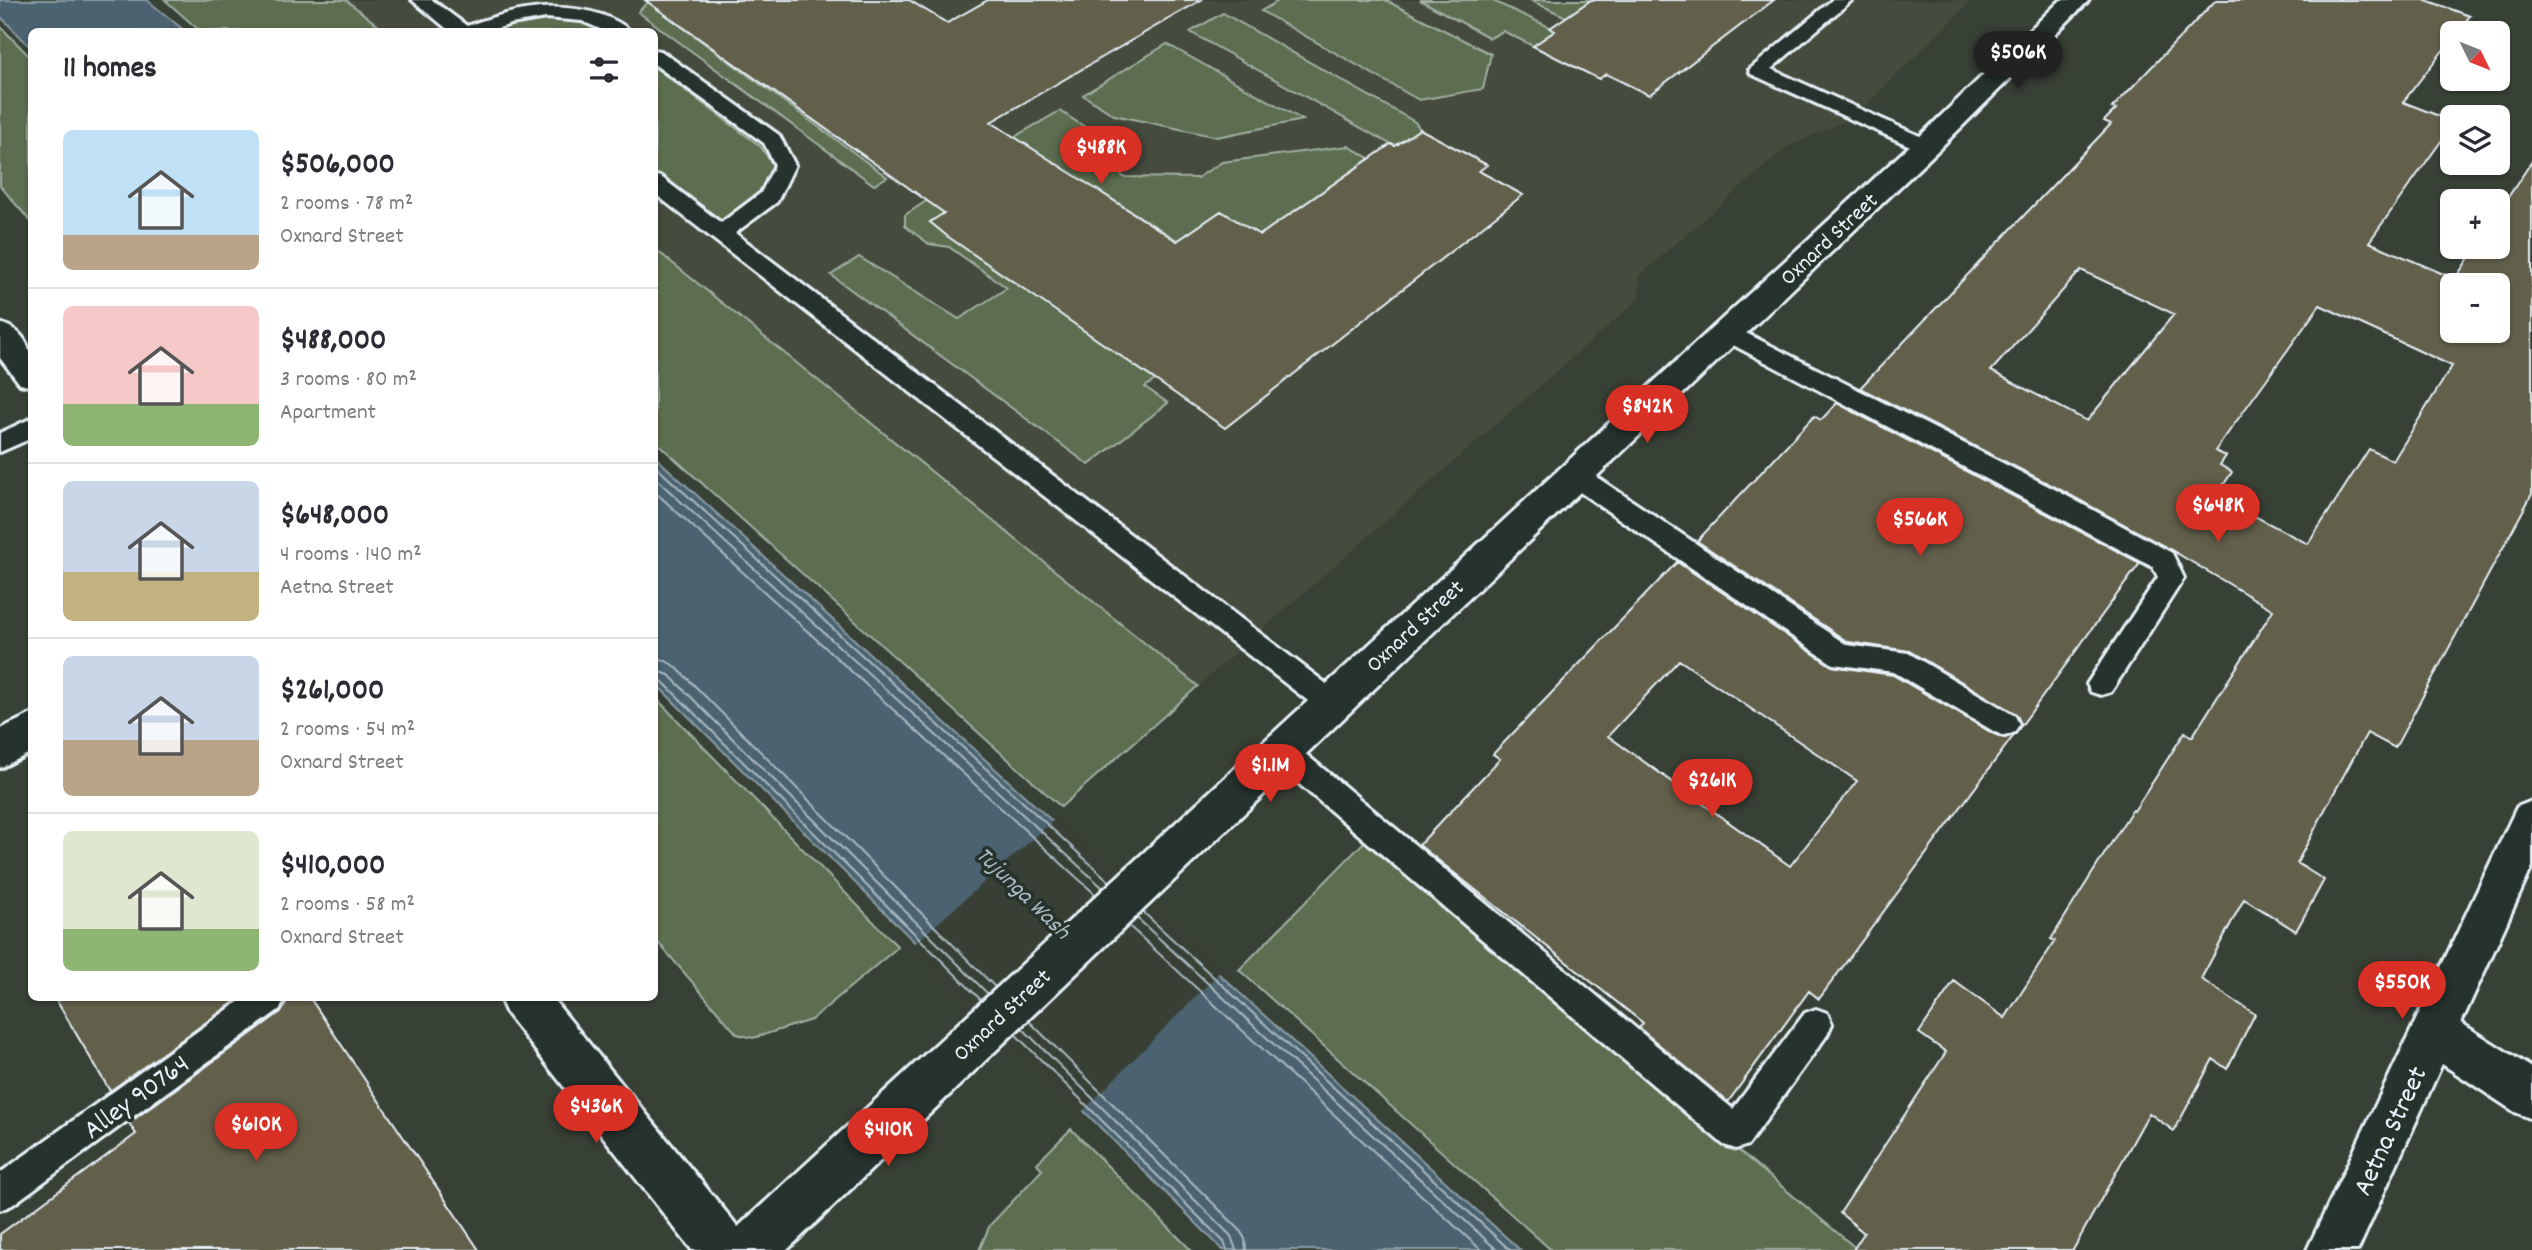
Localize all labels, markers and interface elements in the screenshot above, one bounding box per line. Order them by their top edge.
north arrow [2440,21,2510,91]
map controls [2440,21,2510,343]
pin: $506K [1969,32,2067,91]
text: $506K [1990,37,2046,70]
text: 11 homes [63,49,157,92]
icon: filters [585,51,623,89]
button: layers [2440,105,2510,175]
pin: $488K [1052,127,1150,186]
text: $488K [1076,132,1126,165]
text: $506,000 [280,145,395,188]
icon: home [119,158,203,242]
street label: Oxnard Street [1774,186,1887,295]
text: 2 rooms · 78 m² [280,188,413,221]
button: + [2440,189,2510,259]
text: Oxnard Street [280,221,404,254]
button: − [2440,273,2510,343]
text: $488,000 [280,321,386,364]
icon: home [119,334,203,418]
text: 3 rooms · 80 m² [280,364,417,397]
pin: $842K [1598,386,1696,445]
text: $842K [1621,391,1673,424]
text: Apartment [280,397,376,430]
pin: $648K [2169,484,2267,544]
text: $648K [2192,490,2244,523]
text: $648,000 [280,496,389,539]
pin: $566K [1871,498,1969,558]
text: $566K [1892,504,1948,537]
icon: home [119,509,203,593]
text: 4 rooms · 140 m² [280,539,422,572]
text: Aetna Street [280,572,394,605]
street label: Oxnard Street [1360,573,1473,682]
text: $261,000 [280,671,384,714]
icon: home [119,684,203,768]
text: 2 rooms · 54 m² [280,714,415,747]
pin: $1.1M [1221,744,1319,804]
text: Oxnard Street [280,747,404,780]
text: $1.1M [1250,750,1290,783]
pin: $261K [1663,760,1761,819]
text: $261K [1688,765,1736,798]
water label: Tujunga Wash [967,840,1078,949]
text: $410,000 [280,846,385,889]
icon: home [119,859,203,943]
text: 2 rooms · 58 m² [280,889,415,922]
text: Oxnard Street [280,922,404,955]
street label: Oxnard Street [947,962,1060,1071]
pin: $550K [2353,962,2451,1021]
text: $550K [2374,967,2430,1000]
street label: Alley 90764 [76,1047,199,1151]
street label: Aetna Street [2345,1061,2440,1203]
pin: $436K [547,1086,645,1145]
text: $436K [569,1091,623,1124]
pin: $610K [207,1104,305,1163]
pin: $410K [839,1108,937,1168]
text: $610K [230,1109,282,1142]
text: $410K [863,1114,913,1147]

